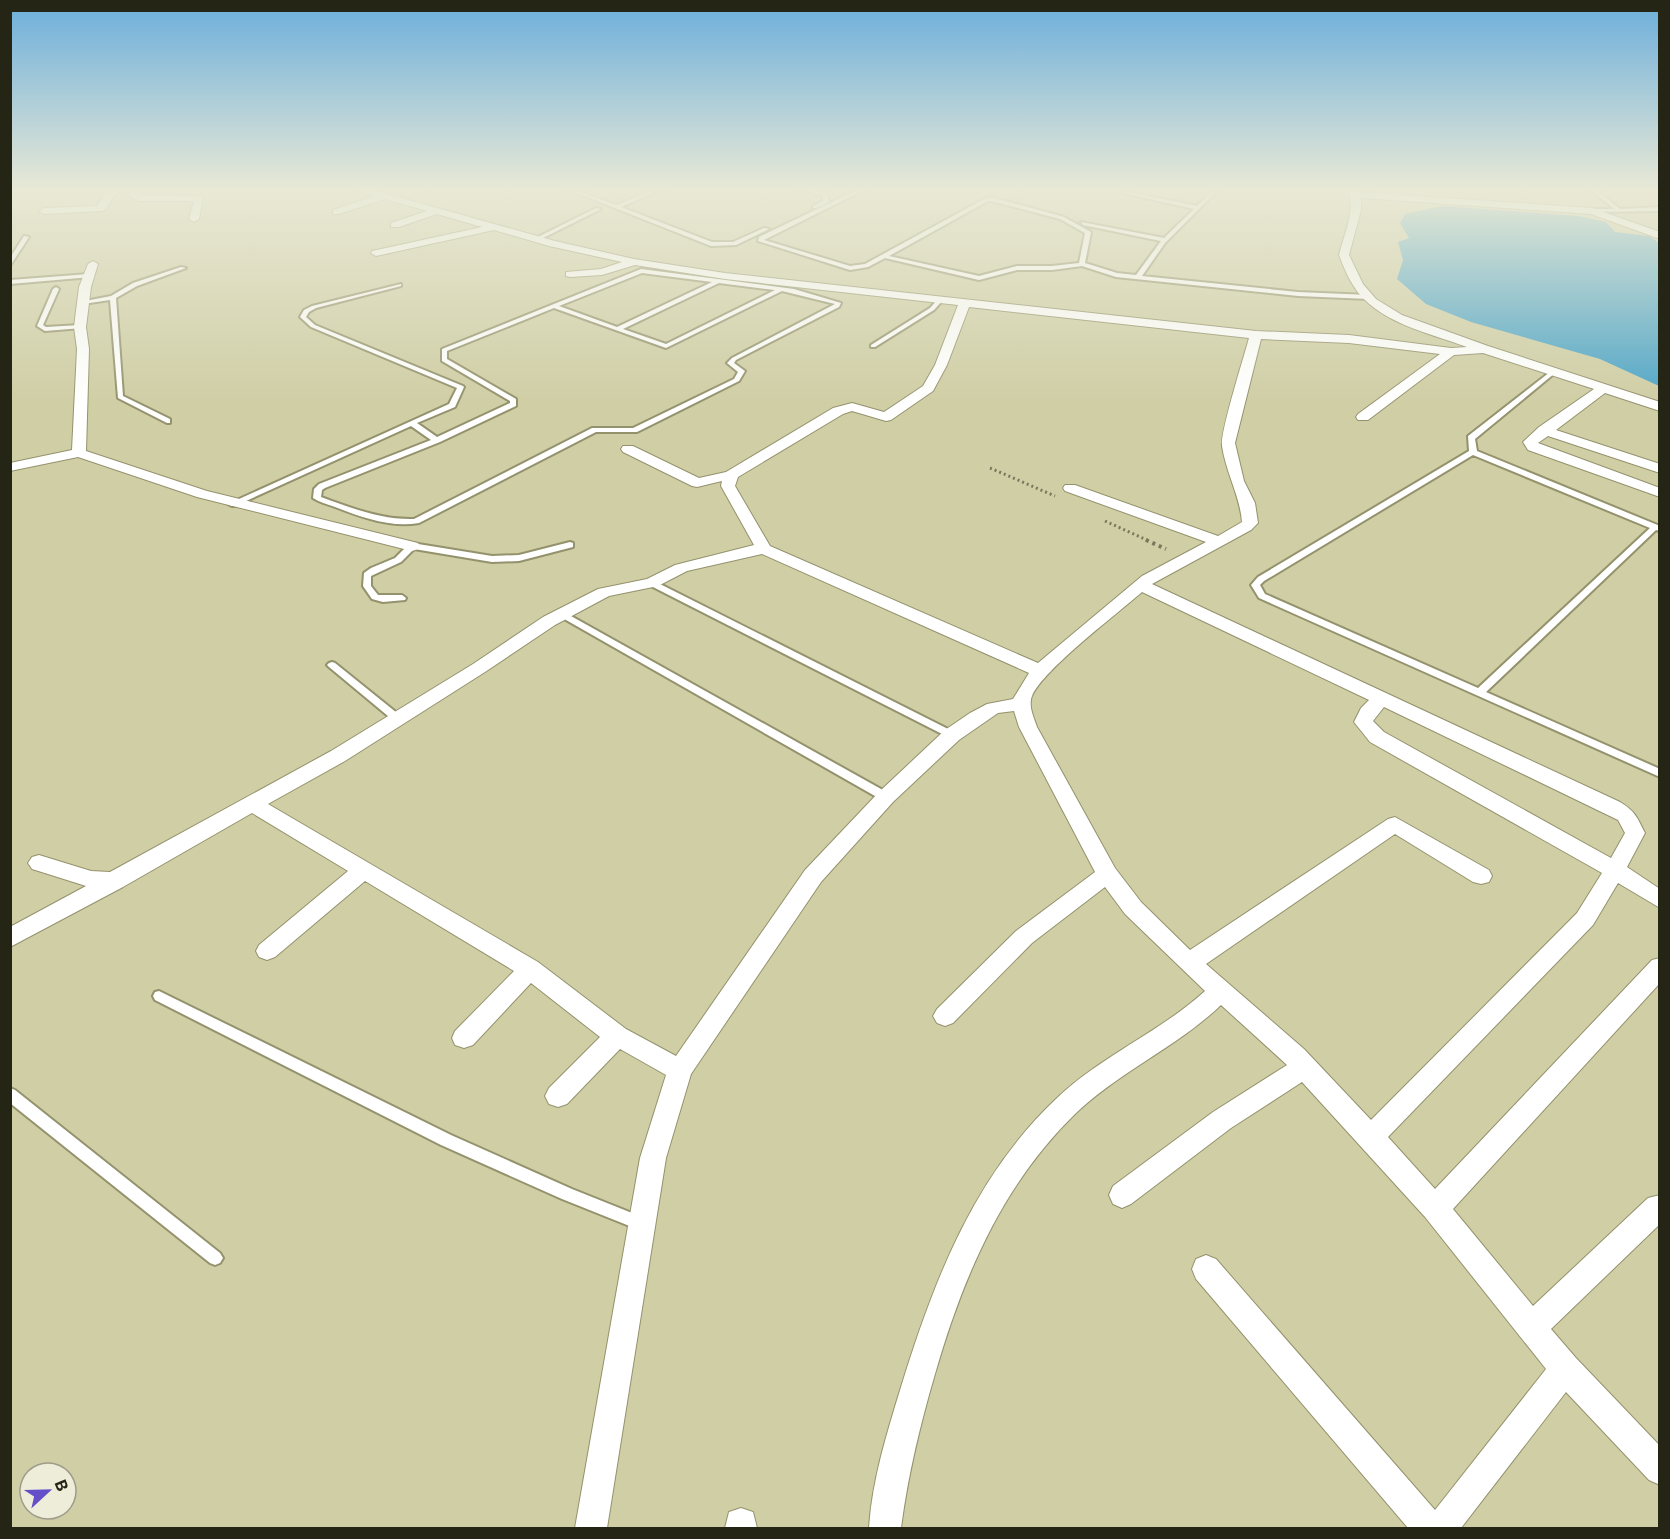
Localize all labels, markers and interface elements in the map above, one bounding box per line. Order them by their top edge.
north arrow [18,1461,78,1521]
text: B [51,1477,73,1494]

